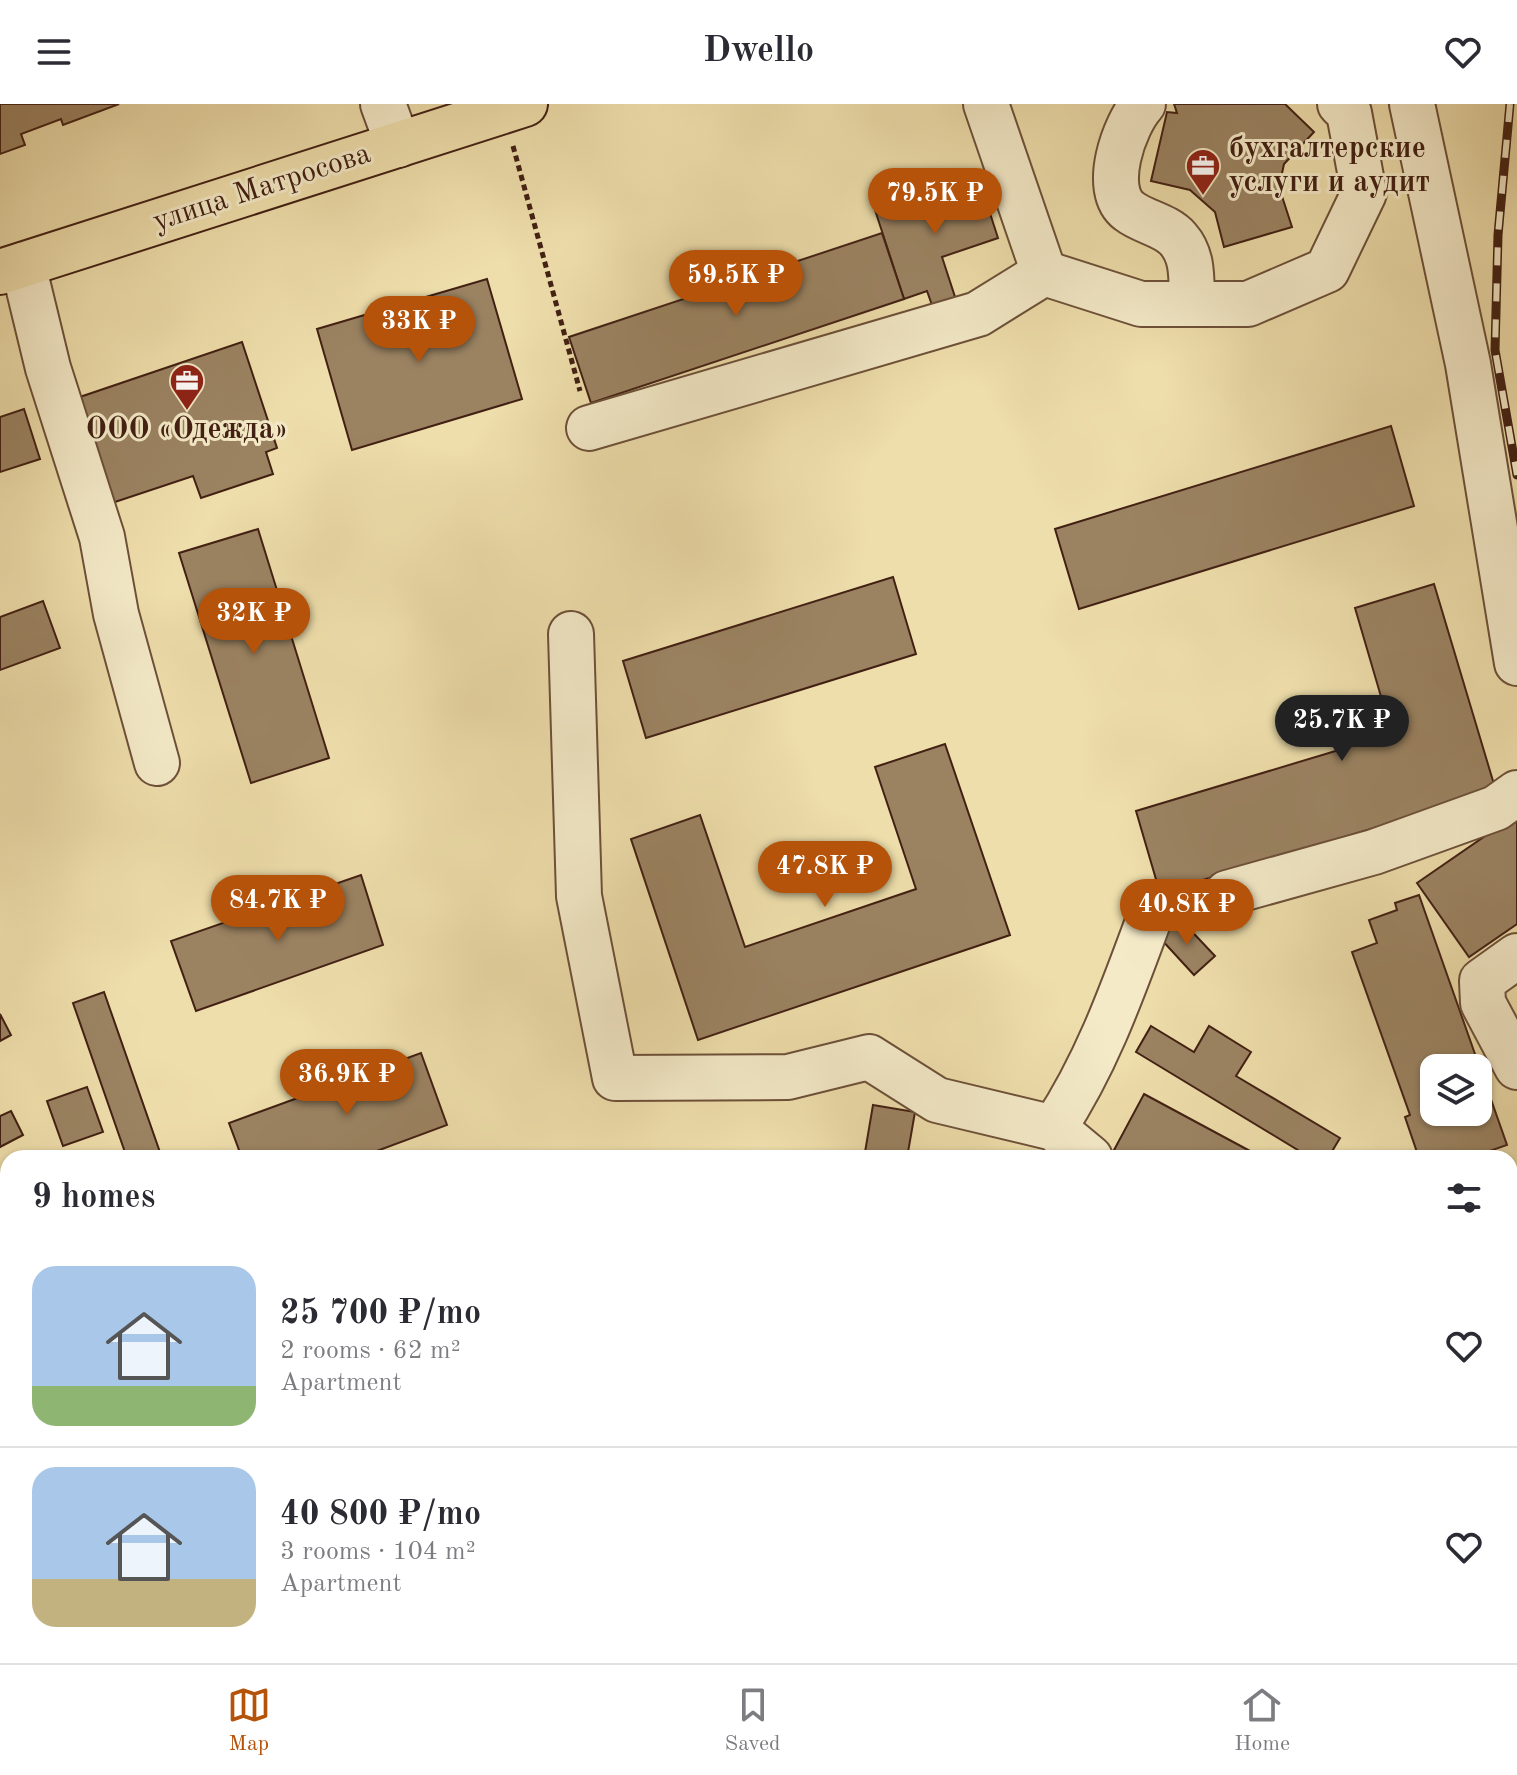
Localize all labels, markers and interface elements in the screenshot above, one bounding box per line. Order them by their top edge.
icon: menu [32,30,76,74]
icon: heart [1441,30,1485,74]
text: Dwello [703,34,814,70]
place label: бухгалтерские услуги и аудит [1229,134,1430,198]
street label: улица Матросова [149,139,375,237]
office icon: бухгалтерские услуги и аудит [1184,147,1222,197]
pin: 79.5K ₽ [861,168,1009,236]
text: 79.5K ₽ [886,181,984,207]
pin: 59.5K ₽ [662,250,810,318]
text: 59.5K ₽ [687,263,785,289]
pin: 33K ₽ [363,296,475,364]
text: 33K ₽ [381,309,457,335]
office icon: ООО «Одежда» [168,362,206,412]
place label: ООО «Одежда» [86,415,288,445]
pin: 32K ₽ [198,588,310,656]
text: 32K ₽ [216,601,292,627]
pin: 25.7K ₽ [1268,695,1416,763]
text: 25.7K ₽ [1293,708,1391,734]
pin: 47.8K ₽ [751,841,899,909]
text: 47.8K ₽ [776,854,874,880]
pin: 84.7K ₽ [204,875,352,943]
pin: 40.8K ₽ [1113,879,1261,947]
text: 84.7K ₽ [229,888,327,914]
text: 40.8K ₽ [1138,892,1236,918]
pin: 36.9K ₽ [273,1049,421,1117]
map controls [1420,1054,1492,1126]
button: layers [1420,1054,1492,1126]
text: 36.9K ₽ [298,1062,396,1088]
icon: filters [1442,1176,1486,1220]
text: 9 homes [32,1181,155,1215]
text: 25 700 ₽/mo [280,1297,481,1331]
icon: home [96,1298,192,1394]
icon: heart [1442,1324,1486,1368]
text: 2 rooms · 62 m² [280,1338,461,1364]
text: Apartment [280,1370,402,1396]
text: 40 800 ₽/mo [280,1498,481,1532]
icon: home [96,1499,192,1595]
icon: heart [1442,1525,1486,1569]
text: 3 rooms · 104 m² [280,1539,476,1565]
text: Apartment [280,1571,402,1597]
tab: Map [227,1683,271,1758]
tab: Saved [725,1683,781,1758]
tab: Home [1234,1683,1290,1758]

